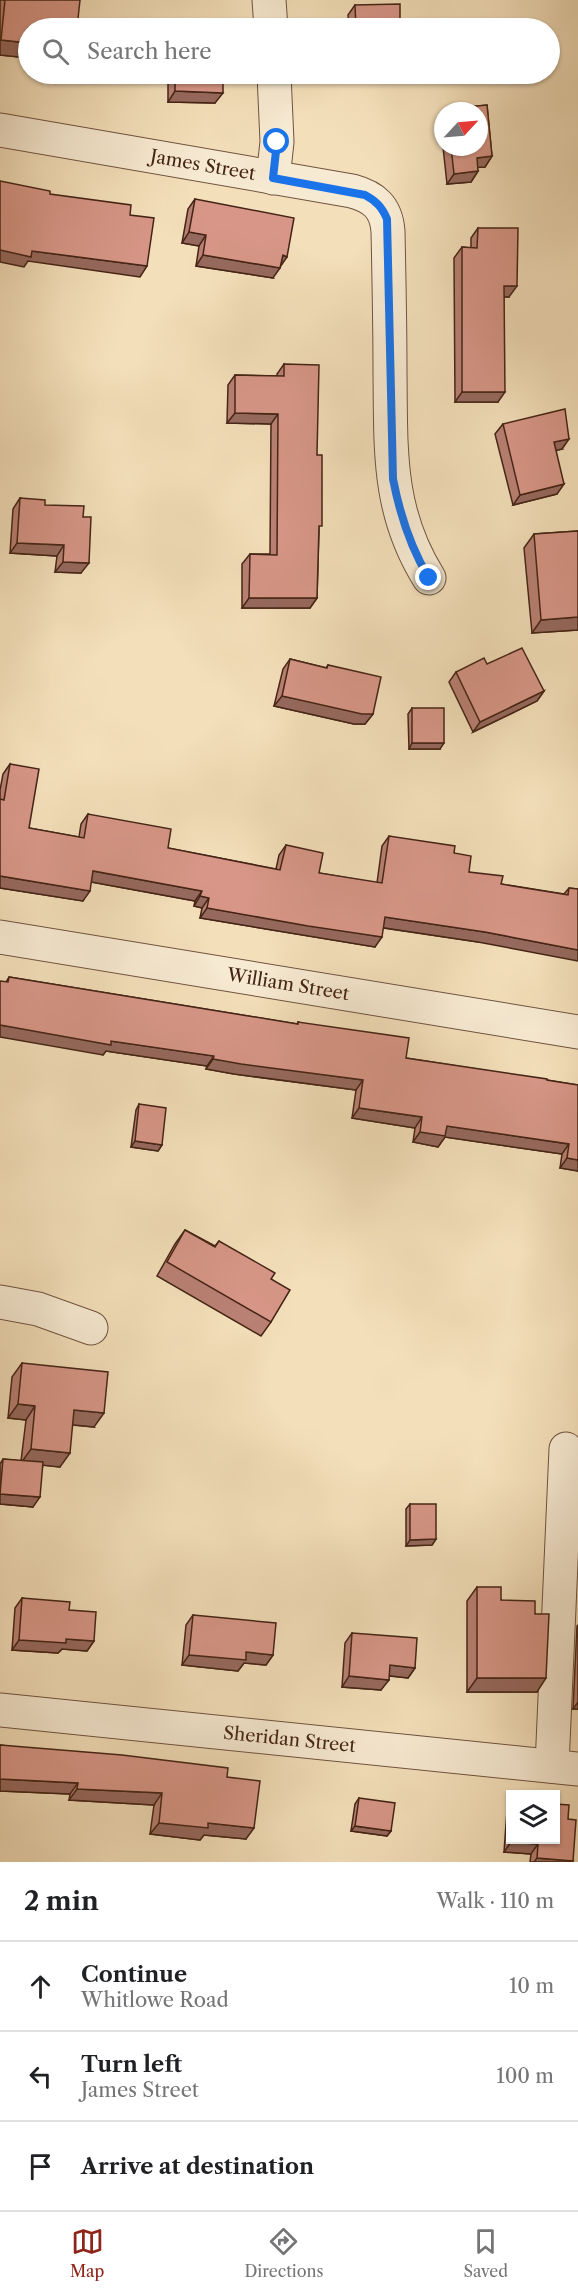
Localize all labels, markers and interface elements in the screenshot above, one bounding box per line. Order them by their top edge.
search box [18,18,560,84]
icon: search [39,35,72,68]
text: Search here [87,38,212,65]
north arrow [434,102,488,156]
route start [263,128,289,154]
street label: James Street [146,145,258,185]
route end [415,564,441,590]
street label: William Street [224,963,351,1005]
street label: Sheridan Street [222,1722,357,1757]
map controls [506,1790,560,1844]
button: layers [506,1790,560,1844]
text: 2 min [24,1885,99,1917]
text: Walk · 110 m [437,1889,554,1913]
text: Continue [81,1961,187,1988]
icon: ahead [24,1970,57,2003]
text: 10 m [509,1974,554,1998]
text: Whitlowe Road [81,1988,229,2012]
text: Turn left [81,2051,182,2078]
icon: left [24,2060,57,2093]
text: 100 m [496,2064,554,2088]
text: James Street [81,2078,199,2102]
icon: arrive [24,2150,57,2183]
text: Arrive at destination [81,2153,314,2180]
tab: Map [70,2225,104,2281]
tab: Directions [244,2225,323,2281]
tab: Saved [464,2225,508,2281]

